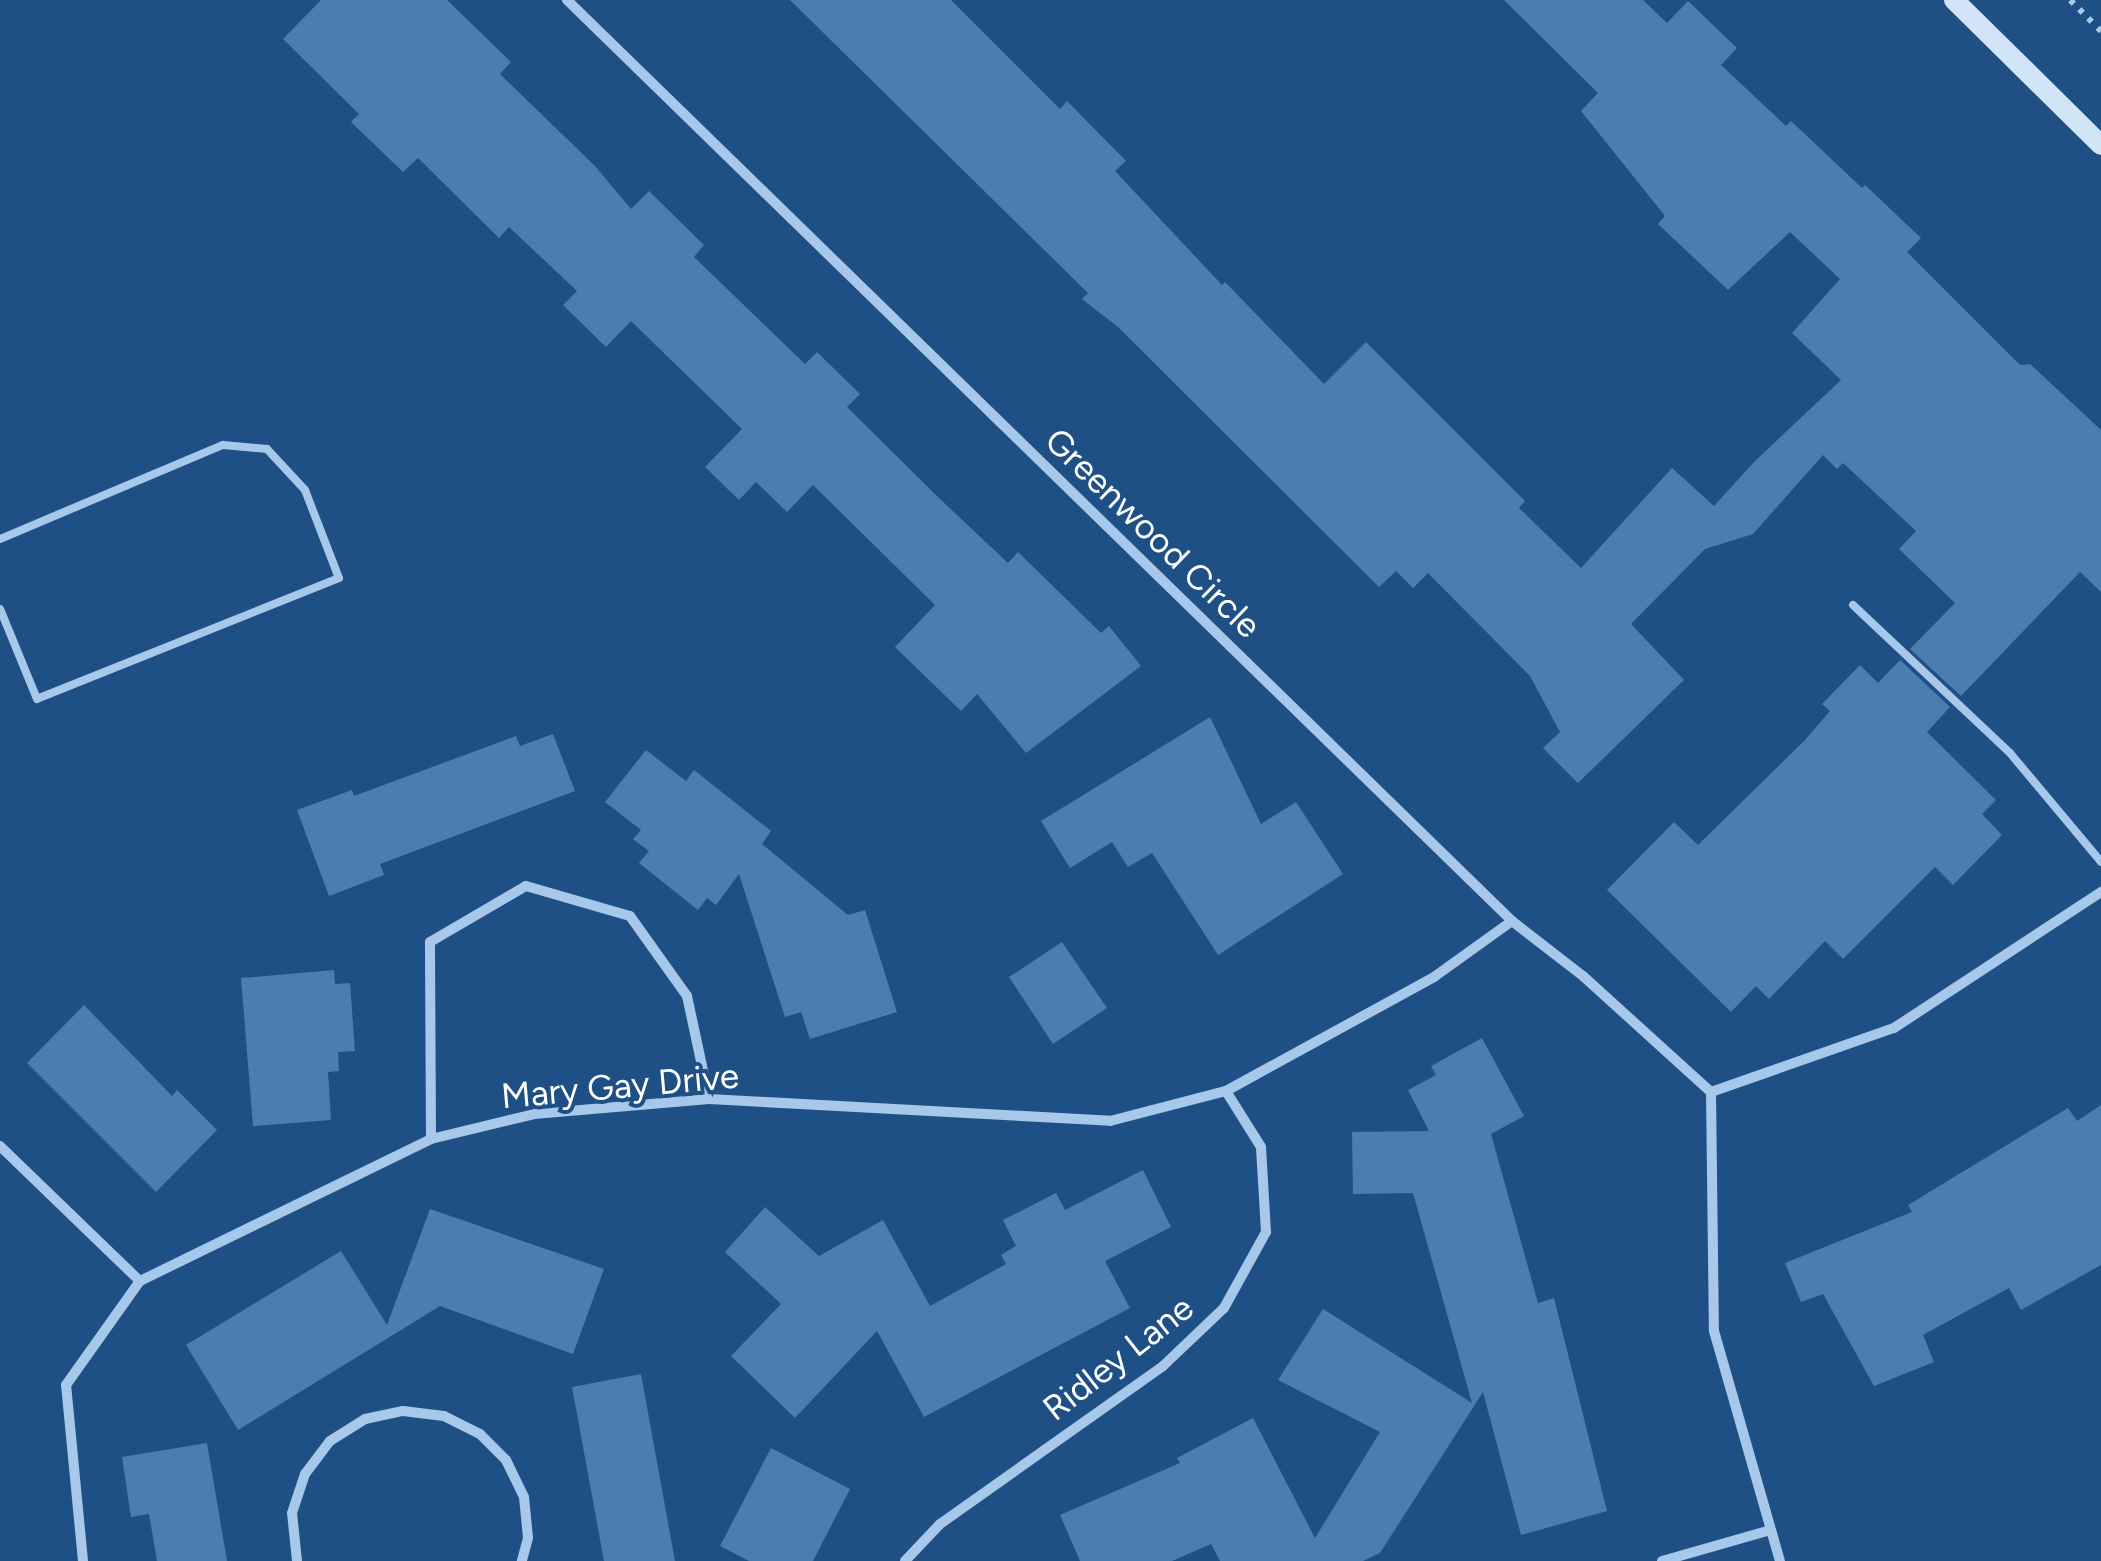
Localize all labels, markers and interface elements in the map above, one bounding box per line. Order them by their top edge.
street label: Greenwood Circle [1036,419,1270,647]
street label: Mary Gay Drive [499,1055,741,1117]
street label: Ridley Lane [1035,1286,1201,1430]

